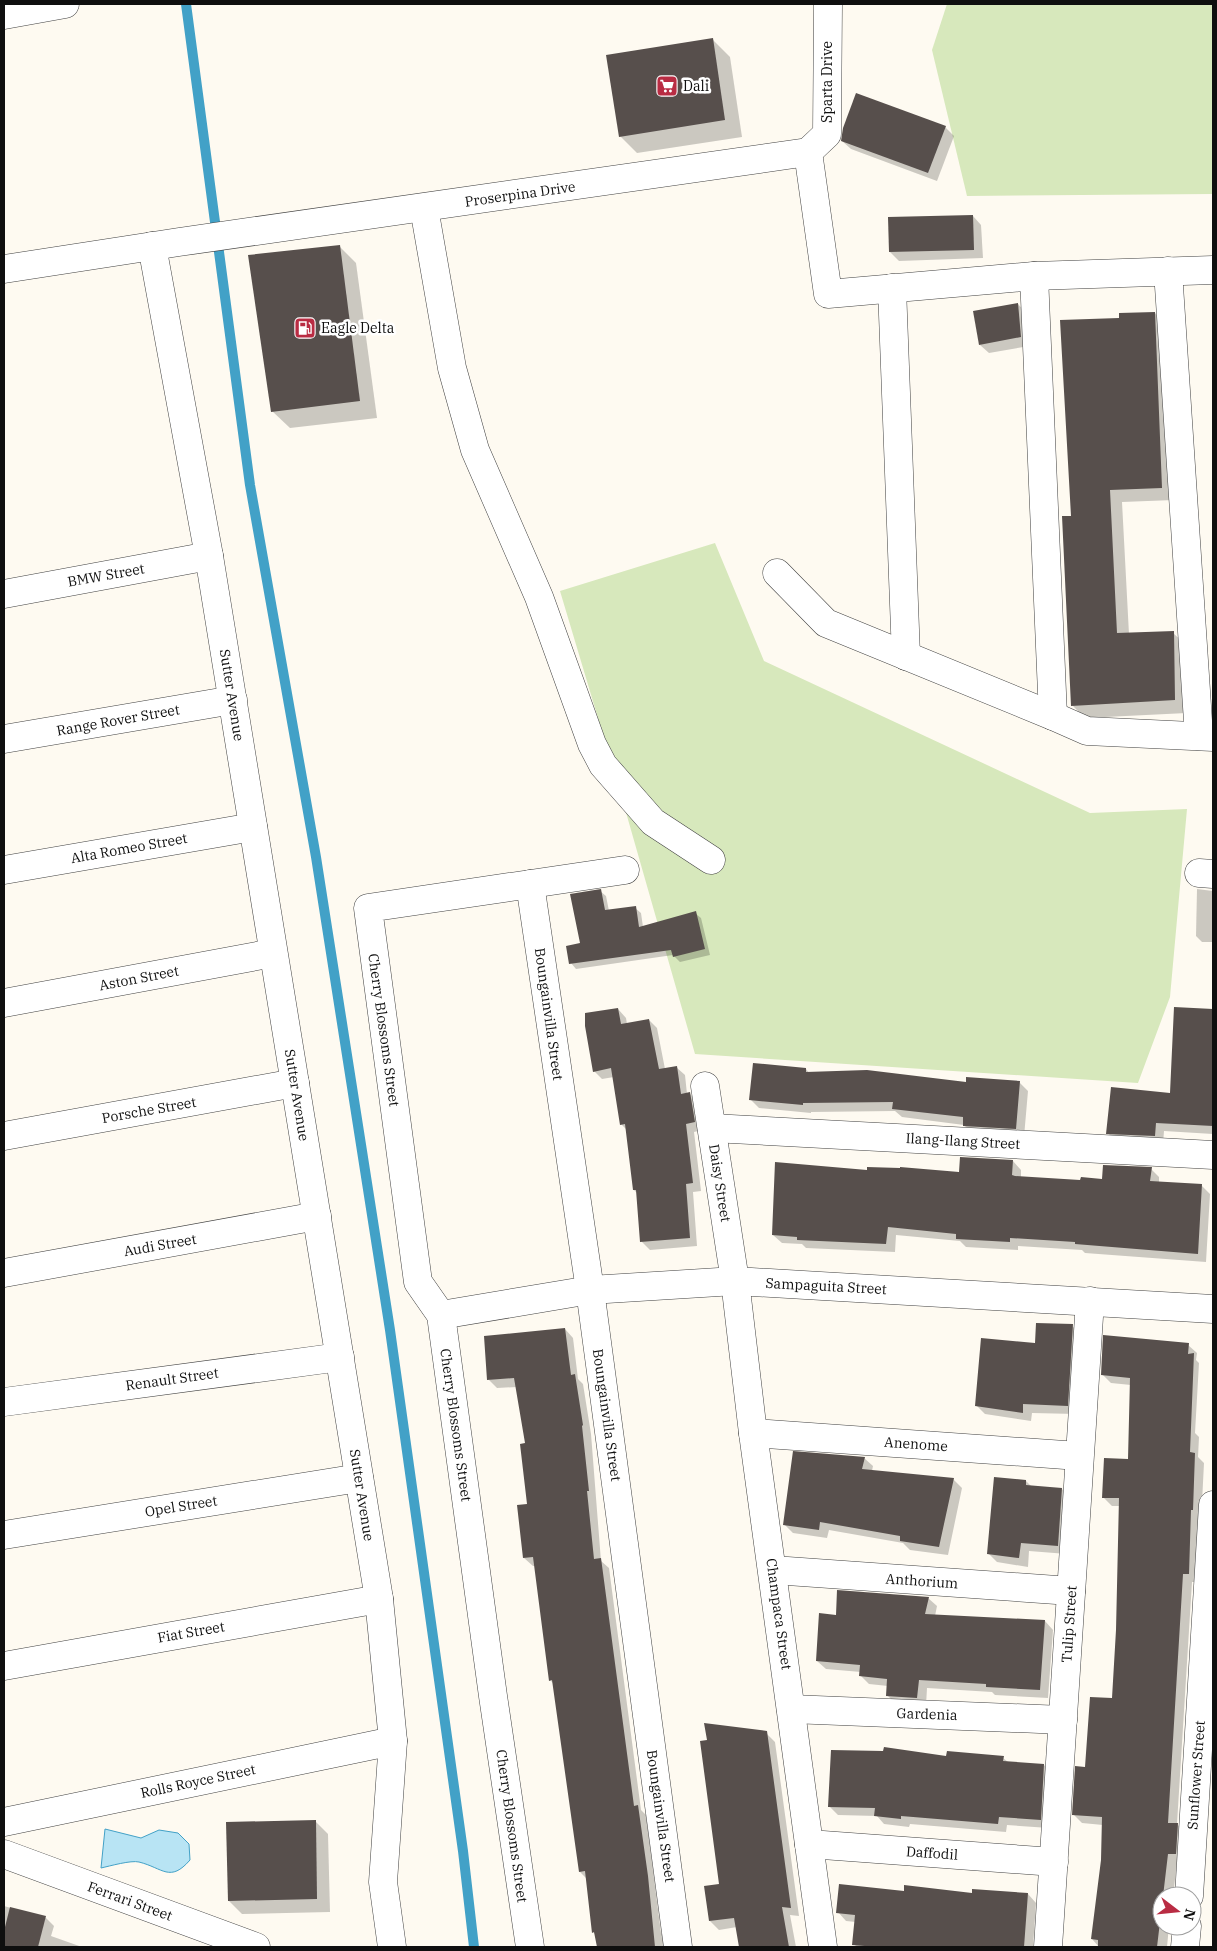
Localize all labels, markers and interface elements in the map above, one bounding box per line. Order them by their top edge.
street label: Sparta Drive [818,41,836,123]
supermarket icon: Dali [655,74,679,98]
place label: Dali [683,77,709,95]
street label: Proserpina Drive [464,177,576,211]
fuel station icon: Eagle Delta [293,316,317,340]
place label: Eagle Delta [321,319,395,337]
street label: BMW Street [66,559,146,591]
street label: Sutter Avenue [216,648,248,742]
street label: Range Rover Street [55,700,181,740]
street label: Alta Romeo Street [69,829,189,867]
street label: Boungainvilla Street [531,947,567,1082]
street label: Cherry Blossoms Street [364,952,404,1108]
street label: Aston Street [98,961,180,995]
street label: Sutter Avenue [281,1048,313,1142]
street label: Porsche Street [100,1093,198,1127]
street label: Ilang-Ilang Street [905,1129,1021,1153]
street label: Daisy Street [705,1143,735,1223]
street label: Audi Street [122,1230,198,1260]
street label: Sampaguita Street [765,1274,887,1298]
street label: Cherry Blossoms Street [436,1347,476,1503]
street label: Boungainvilla Street [589,1348,625,1483]
street label: Renault Street [124,1364,220,1394]
street label: Anenome [884,1433,948,1455]
street label: Sutter Avenue [346,1448,378,1542]
street label: Opel Street [144,1491,219,1521]
street label: Champaca Street [762,1557,796,1671]
street label: Anthorium [885,1569,959,1593]
street label: Tulip Street [1057,1585,1081,1663]
street label: Fiat Street [156,1617,226,1647]
street label: Gardenia [896,1704,958,1724]
street label: Sunflower Street [1183,1720,1209,1830]
street label: Cherry Blossoms Street [492,1748,532,1904]
street label: Boungainvilla Street [643,1749,679,1884]
street label: Rolls Royce Street [139,1760,257,1802]
street label: Daffodil [905,1842,959,1864]
street label: Ferrari Street [85,1877,175,1925]
north arrow [1152,1886,1202,1936]
text: N [1179,1907,1200,1922]

